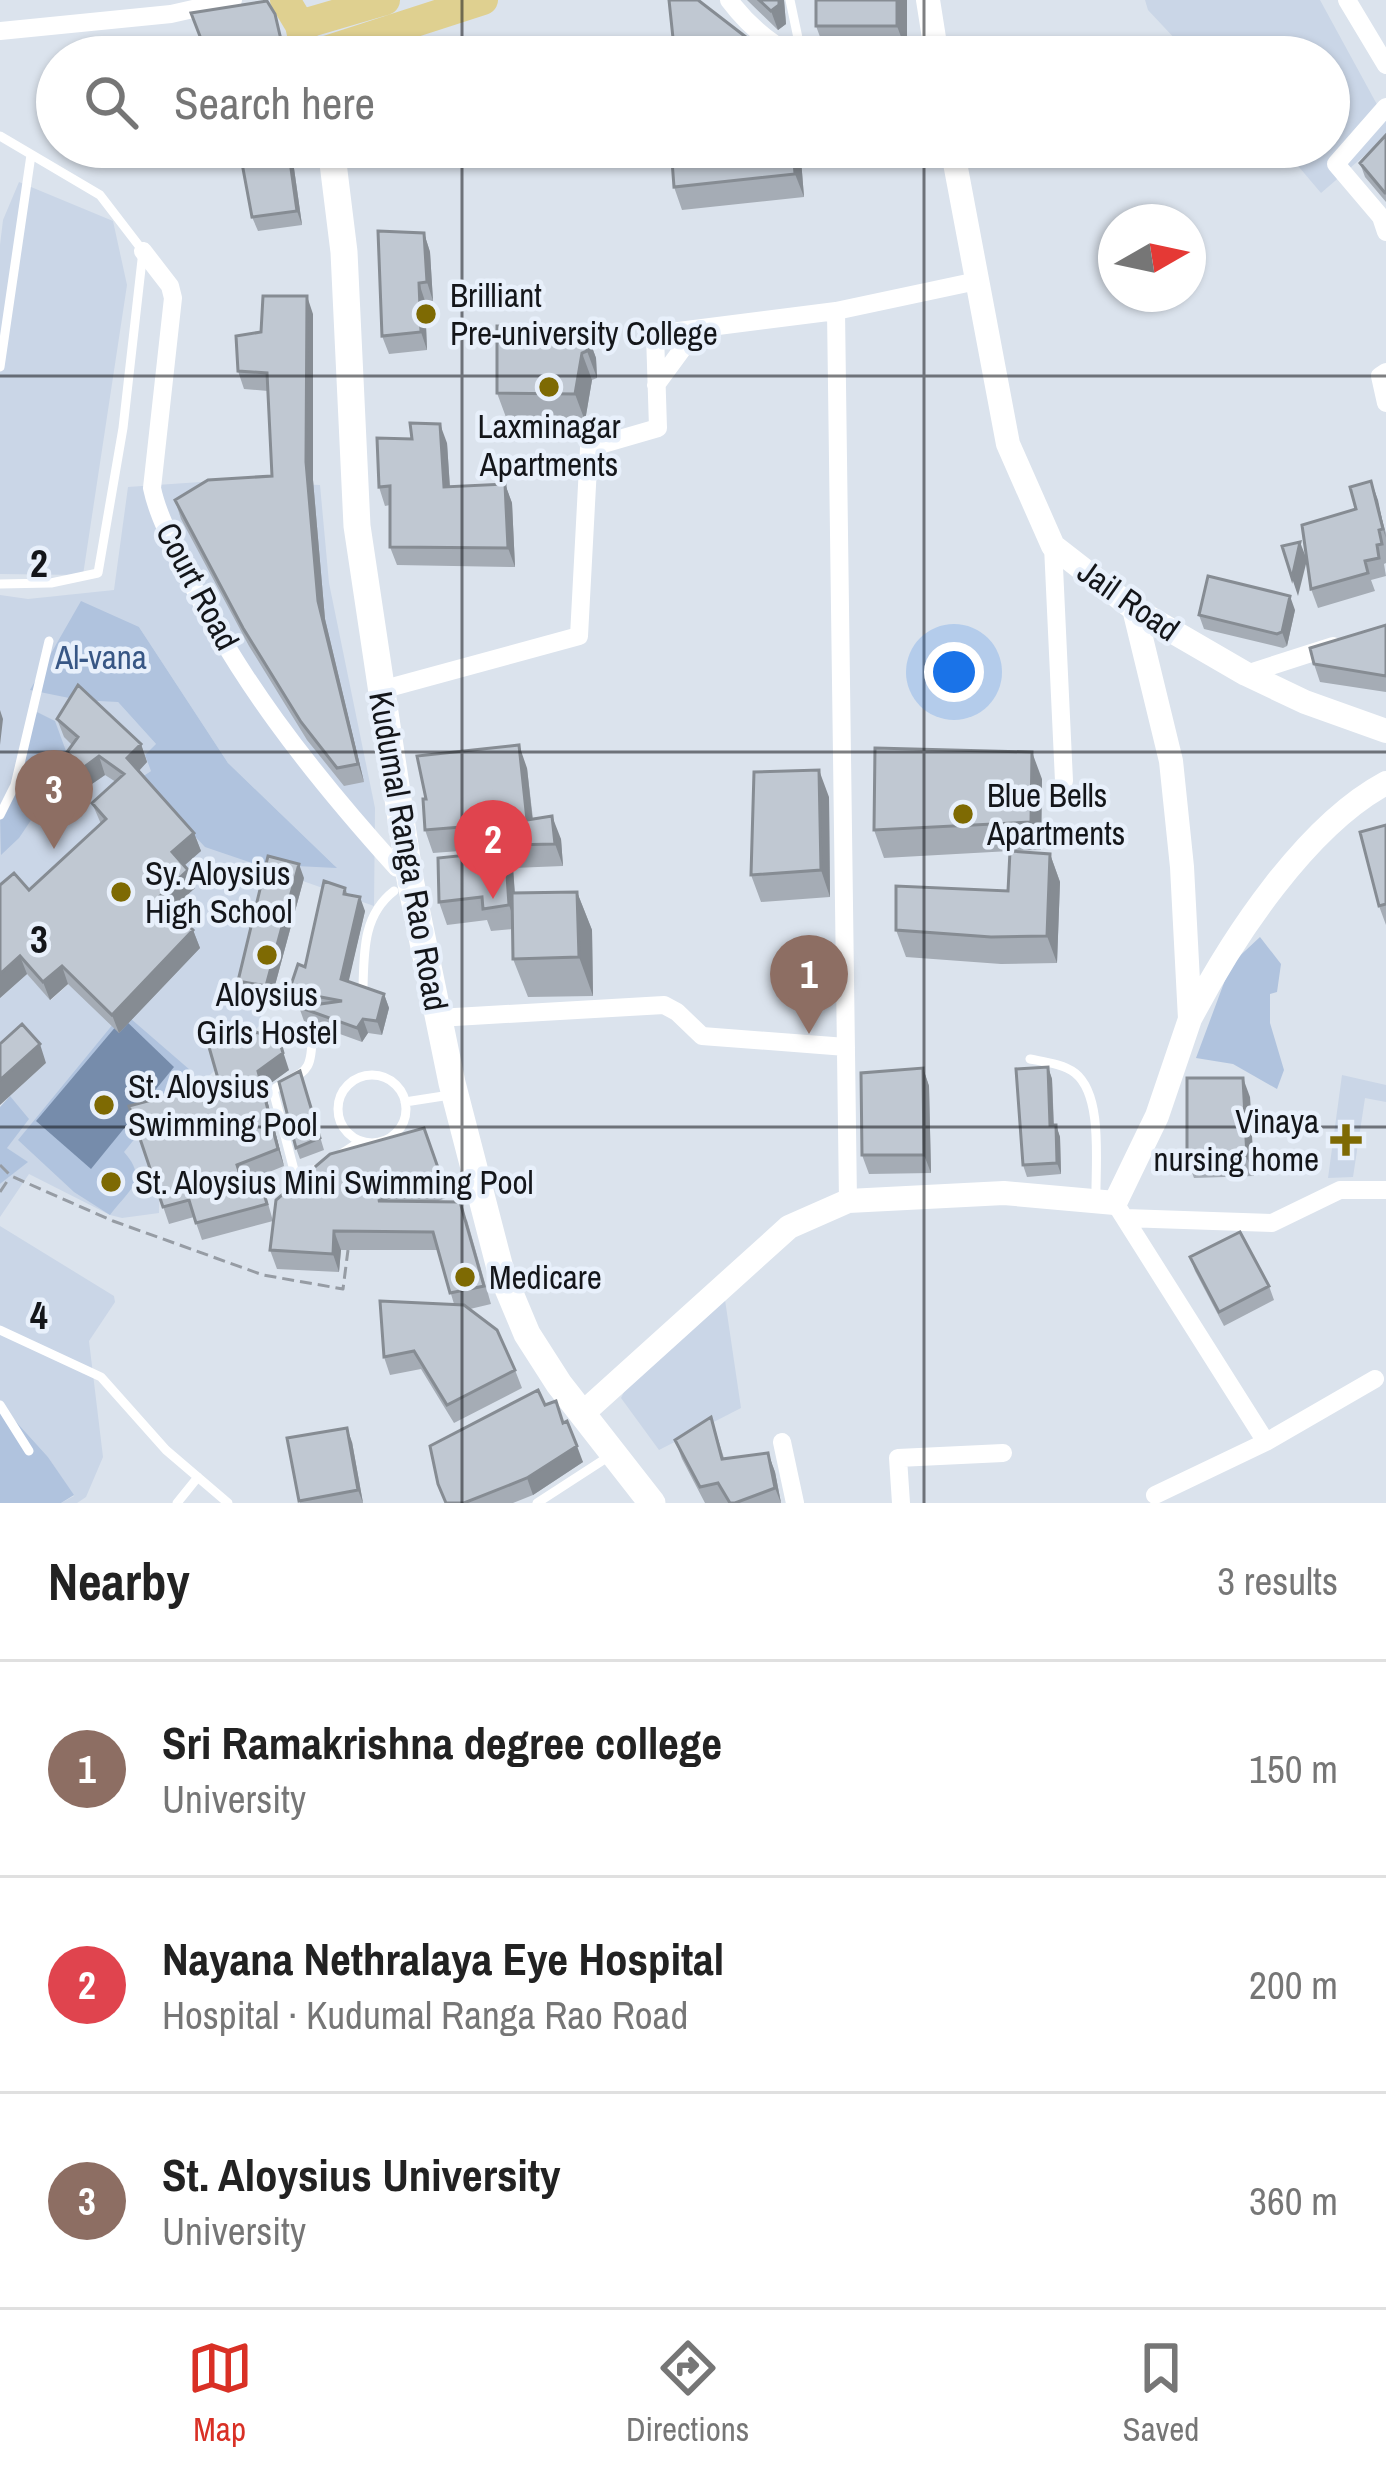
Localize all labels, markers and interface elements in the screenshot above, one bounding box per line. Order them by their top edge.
search box [36,36,1350,168]
icon: search [78,69,144,135]
text: Search here [174,72,375,133]
north arrow [1098,204,1206,312]
place label: Brilliant Pre-university College [450,273,718,355]
marker: Brilliant Pre-university College [413,301,439,327]
marker: Laxminagar Apartments [536,374,562,400]
place label: Laxminagar Apartments [478,404,620,486]
street label: Court Road [146,515,250,657]
text: 2 [30,537,48,589]
street label: Jail Road [1070,549,1188,651]
park label: Al-vana [54,635,147,679]
your location [924,642,984,702]
street label: Kudumal Ranga Rao Road [359,688,459,1014]
pin: 3 [15,750,93,849]
place label: Blue Bells Apartments [986,773,1125,855]
pin: 2 [454,800,532,899]
marker: Blue Bells Apartments [950,801,976,827]
place label: Sy. Aloysius High School [145,851,292,933]
marker: Sy. Aloysius High School [108,879,134,905]
text: 3 [30,913,48,965]
pin: 1 [770,935,848,1034]
marker: Aloysius Girls Hostel [254,942,280,968]
place label: Aloysius Girls Hostel [196,972,338,1054]
place label: St. Aloysius Swimming Pool [128,1064,318,1146]
marker: St. Aloysius Swimming Pool [91,1092,117,1118]
place label: Vinaya nursing home [1154,1099,1319,1181]
marker: Vinaya nursing home [1330,1124,1362,1156]
place label: St. Aloysius Mini Swimming Pool [135,1160,534,1204]
marker: St. Aloysius Mini Swimming Pool [98,1169,124,1195]
place label: Medicare [489,1255,602,1299]
marker: Medicare [452,1264,478,1290]
text: 4 [30,1289,48,1341]
text: Nearby [48,1547,190,1616]
text: 3 results [1217,1555,1338,1607]
text: Sri Ramakrishna degree college [162,1712,722,1773]
text: 1 [78,1743,96,1795]
text: 150 m [1249,1743,1338,1795]
text: University [162,1773,306,1825]
text: Nayana Nethralaya Eye Hospital [162,1928,724,1989]
text: 2 [78,1959,96,2011]
text: 200 m [1249,1959,1338,2011]
text: Hospital · Kudumal Ranga Rao Road [162,1989,688,2041]
text: St. Aloysius University [162,2144,561,2205]
text: 3 [78,2175,96,2227]
text: 360 m [1249,2175,1338,2227]
text: University [162,2205,306,2257]
tab: Map [187,2335,253,2451]
tab: Directions [626,2335,749,2451]
tab: Saved [1123,2335,1199,2451]

